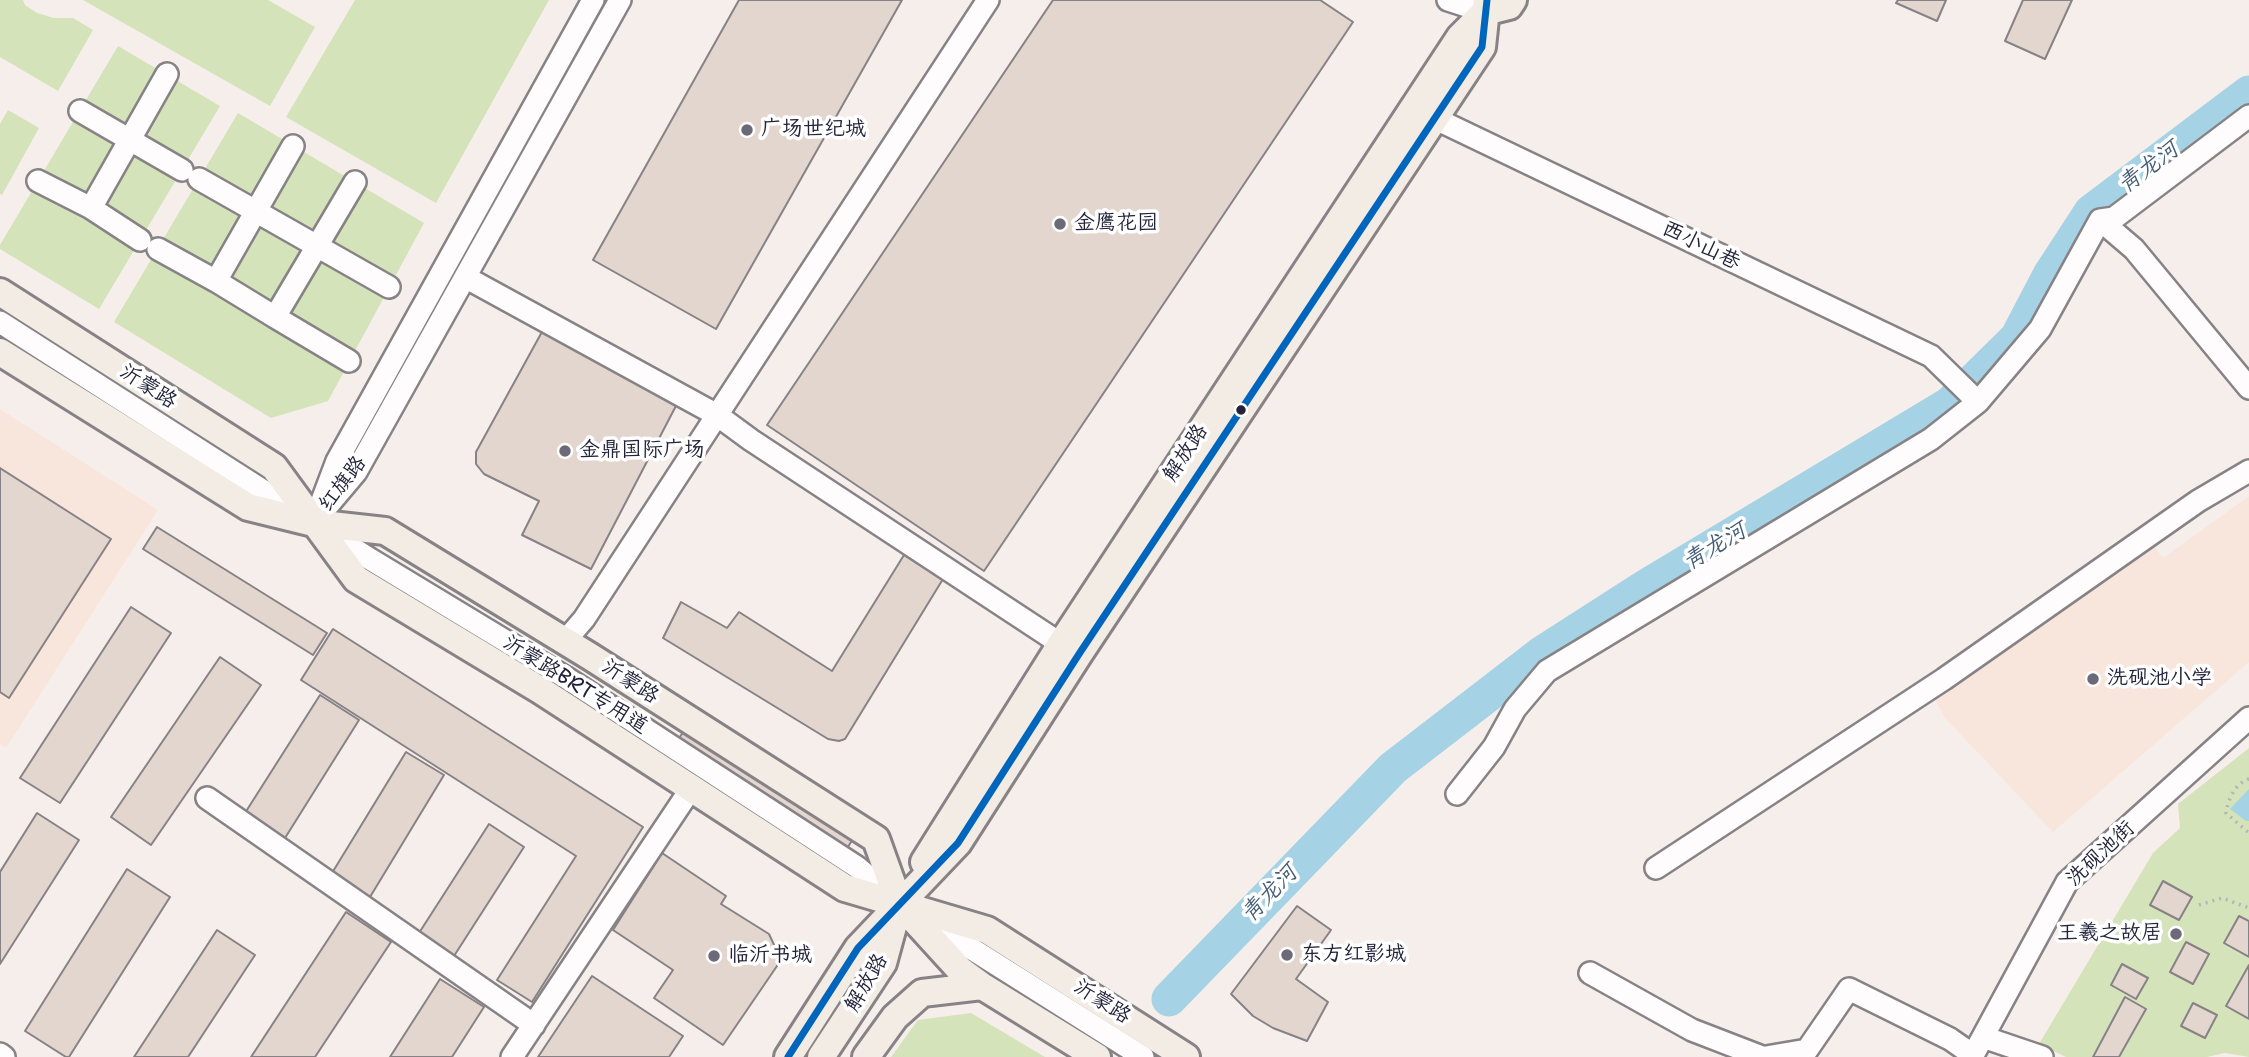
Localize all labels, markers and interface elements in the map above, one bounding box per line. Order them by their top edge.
place label: 广场世纪城 [761,117,866,143]
marker: 广场世纪城 [739,122,755,138]
water label: 青龙河 [2113,136,2185,200]
place label: 金鹰花园 [1074,211,1158,237]
marker: 金鹰花园 [1052,216,1068,232]
street label: 西小山巷 [1658,216,1744,276]
street label: 沂蒙路 [115,359,181,415]
unlabelled marker [1234,403,1248,417]
street label: 解放路 [1158,420,1214,486]
place label: 金鼎国际广场 [579,438,705,464]
marker: 金鼎国际广场 [557,443,573,459]
street label: 红旗路 [314,451,372,517]
water label: 青龙河 [1678,517,1752,577]
street label: 沂蒙路BRT专用道 [498,630,652,740]
street label: 沂蒙路 [597,654,663,710]
place label: 洗砚池小学 [2107,666,2212,692]
marker: 洗砚池小学 [2085,671,2101,687]
street label: 洗砚池街 [2062,816,2140,892]
water label: 青龙河 [1236,860,1304,928]
place label: 王羲之故居 [2057,921,2162,947]
marker: 王羲之故居 [2168,926,2184,942]
place label: 东方红影城 [1301,942,1406,968]
place label: 临沂书城 [728,943,812,969]
marker: 东方红影城 [1279,947,1295,963]
marker: 临沂书城 [706,948,722,964]
street label: 解放路 [840,949,894,1017]
street label: 沂蒙路 [1069,974,1135,1030]

